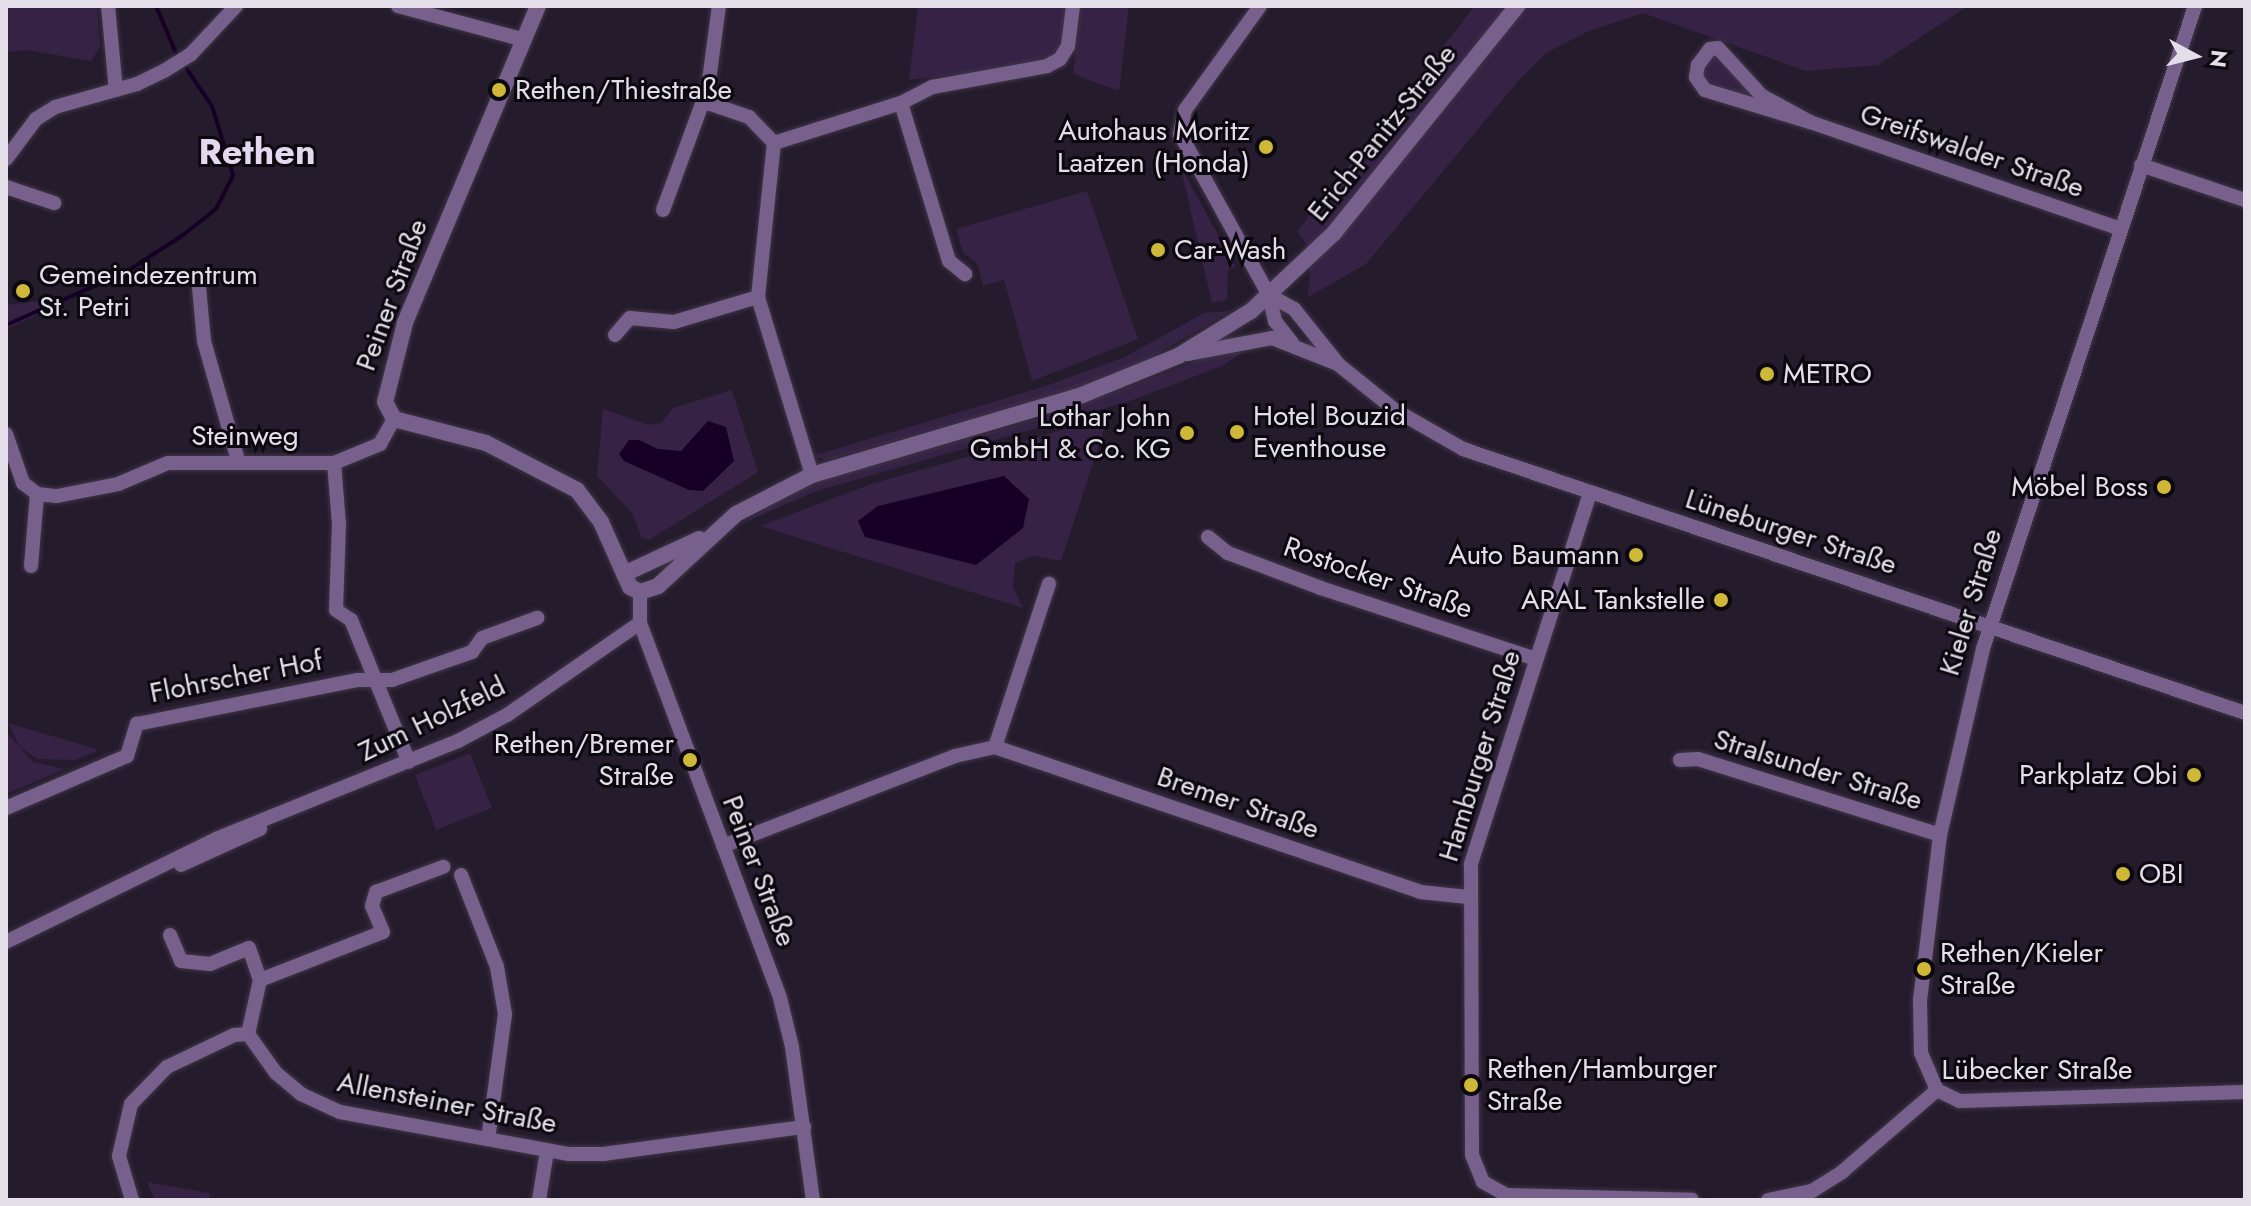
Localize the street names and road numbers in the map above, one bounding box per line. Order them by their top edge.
street label: Erich-Panitz-Straße [1301,38,1463,228]
street label: Greifswalder Straße [1856,97,2088,205]
street label: Peiner Straße [349,215,435,375]
street label: Steinweg [191,419,299,453]
street label: Lüneburger Straße [1681,482,1901,582]
street label: Kieler Straße [1933,525,2009,679]
street label: Rostocker Straße [1279,530,1477,626]
street label: Flohrscher Hof [147,644,325,710]
street label: Hamburger Straße [1432,646,1528,866]
street label: Zum Holzfeld [353,669,511,769]
street label: Stralsunder Straße [1710,722,1926,818]
street label: Bremer Straße [1153,760,1323,846]
street label: Peiner Straße [715,791,803,951]
street label: Lübecker Straße [1942,1053,2132,1087]
street label: Allensteiner Straße [334,1065,560,1141]

